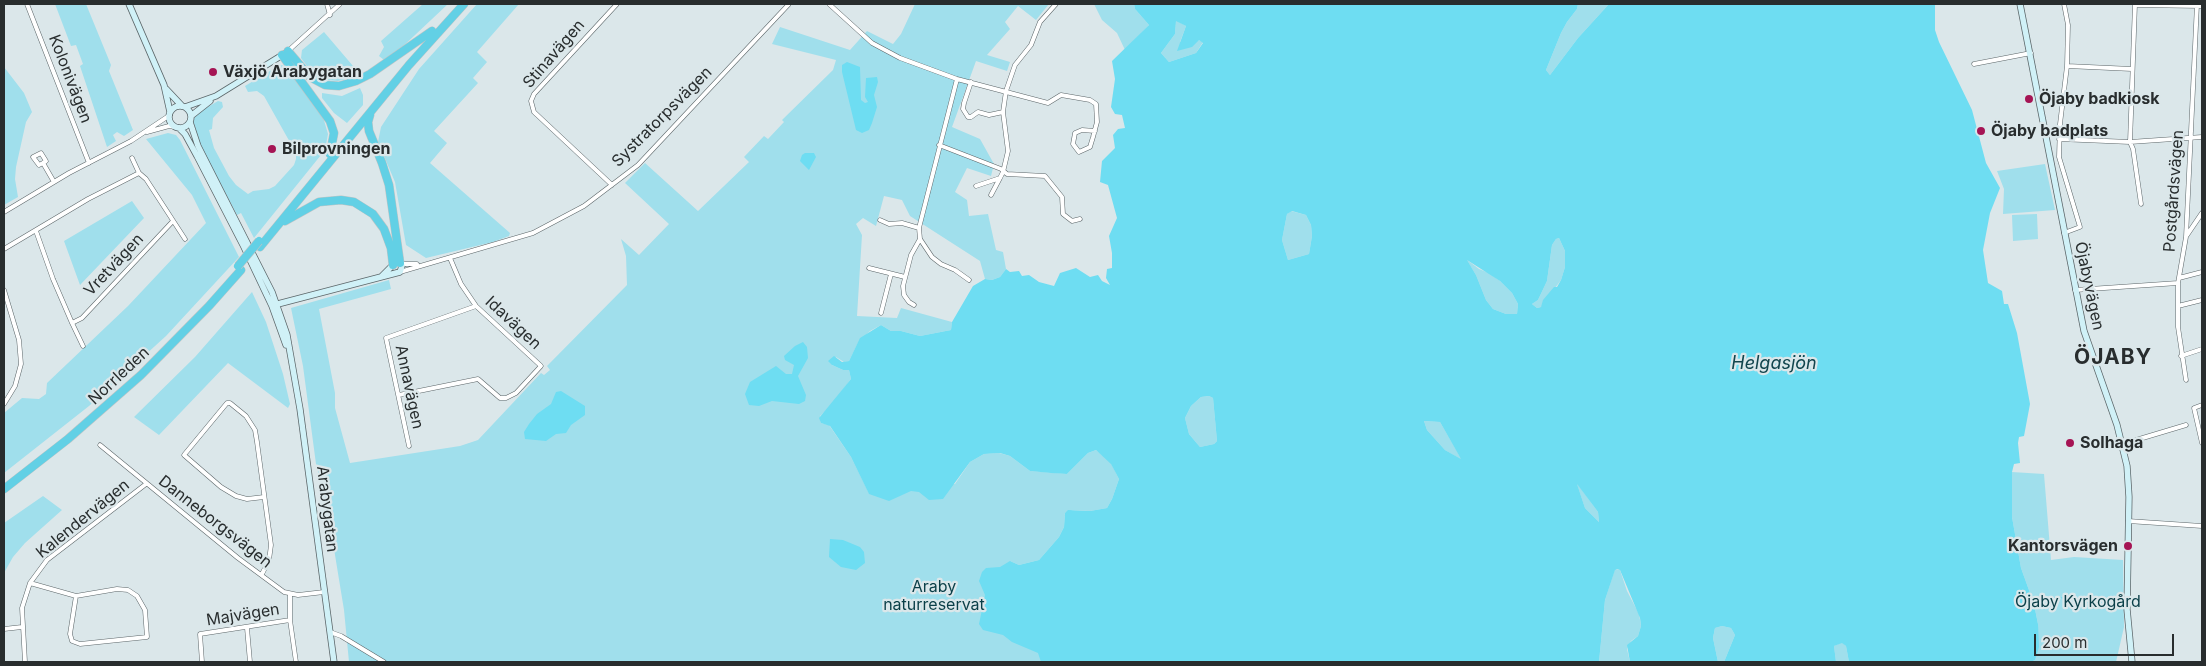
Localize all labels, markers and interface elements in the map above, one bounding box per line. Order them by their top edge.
street label: Stinavägen [519,16,589,92]
street label: Kolonivägen [44,32,96,126]
place label: Växjö Arabygatan [223,62,362,82]
street label: Systratorpsvägen [608,63,716,171]
marker: Växjö Arabygatan [207,66,219,78]
place label: Öjaby badkiosk [2039,89,2159,109]
marker: Öjaby badkiosk [2023,93,2035,105]
place label: Öjaby badplats [1991,121,2108,141]
marker: Öjaby badplats [1975,125,1987,137]
street label: Postgårdsvägen [2160,129,2188,253]
place label: Bilprovningen [282,139,390,159]
marker: Bilprovningen [266,143,278,155]
street label: Vretvägen [80,230,148,300]
street label: Öjabyvägen [2070,240,2108,332]
street label: Idavägen [481,292,545,354]
street label: Norrleden [85,343,153,409]
street label: Annavägen [391,343,427,431]
district label: ÖJABY [2073,345,2153,371]
water label: Helgasjön [1731,353,1817,375]
place label: Solhaga [2080,433,2143,453]
marker: Solhaga [2064,437,2076,449]
street label: Arabygatan [312,465,342,553]
street label: Danneborgsvägen [154,472,276,572]
street label: Kalendervägen [33,476,133,562]
place label: Kantorsvägen [2008,536,2118,556]
marker: Kantorsvägen [2122,540,2134,552]
park label: Araby naturreservat [883,577,985,615]
park label: Öjaby Kyrkogård [2015,592,2141,612]
street label: Majvägen [205,600,281,630]
scale bar [2036,624,2176,656]
text: 200 m [2042,633,2087,652]

